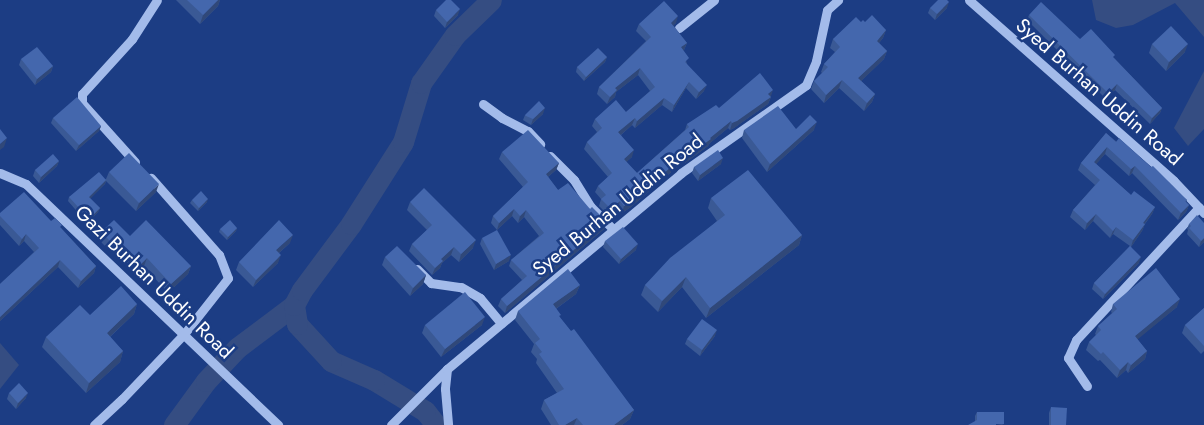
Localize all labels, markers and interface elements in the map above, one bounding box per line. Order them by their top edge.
street label: Syed Burhan Uddin Road [1011,13,1187,171]
street label: Syed Burhan Uddin Road [528,129,708,281]
street label: Gazi Burhan Uddin Road [70,200,238,364]

